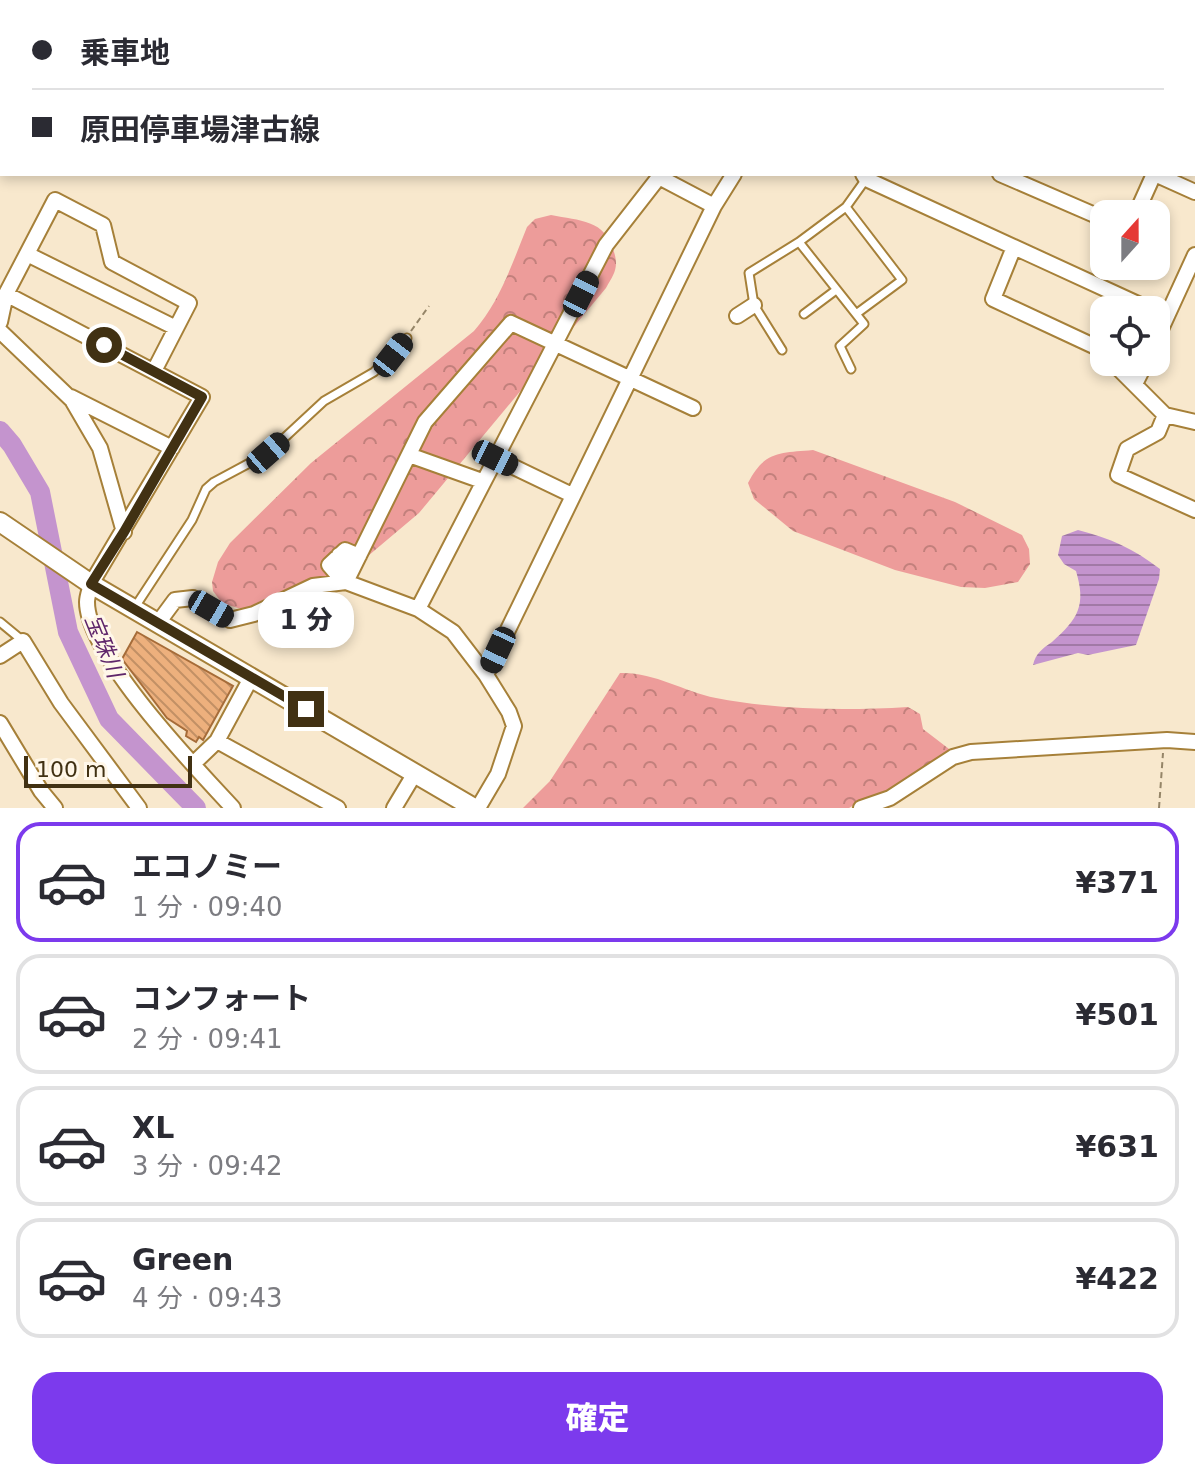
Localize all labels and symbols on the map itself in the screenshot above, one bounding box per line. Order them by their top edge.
north arrow [1090,200,1170,280]
car [559,267,603,321]
route start [86,327,122,363]
car [369,329,417,381]
car [242,428,294,478]
car [468,437,522,479]
car [184,587,238,631]
callout: 1 分 [258,593,354,649]
water label: 宝珠川 [80,611,129,683]
car [477,623,519,677]
route end [288,691,324,727]
scale bar [24,752,192,788]

